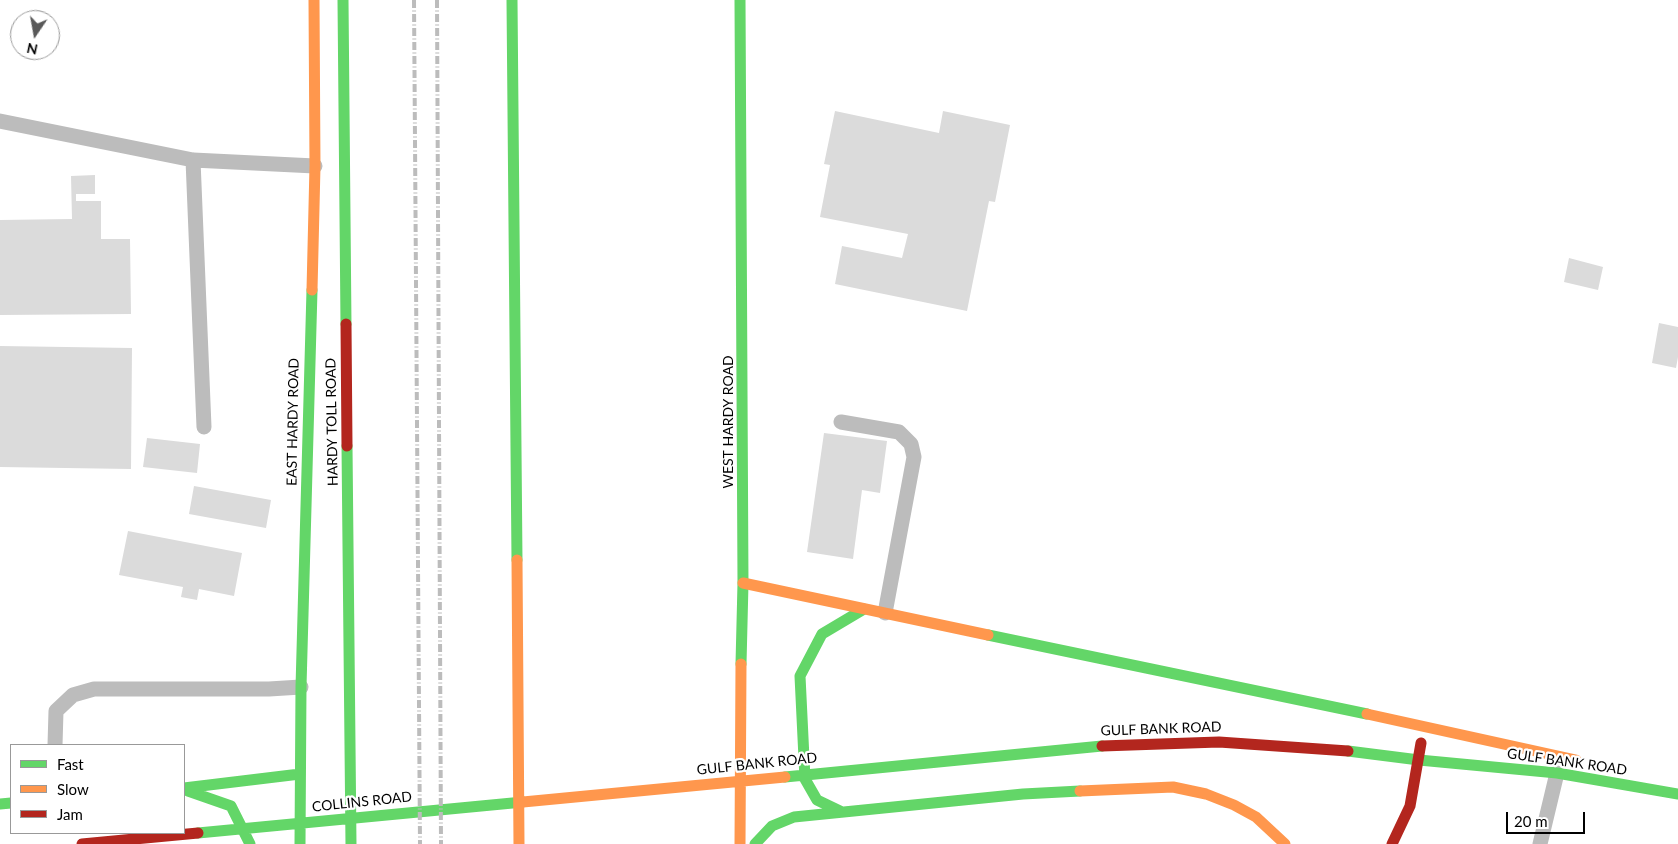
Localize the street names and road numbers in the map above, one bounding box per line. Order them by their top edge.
street label: WEST HARDY ROAD [720,355,736,489]
street label: EAST HARDY ROAD [283,358,303,486]
street label: HARDY TOLL ROAD [322,358,342,486]
street label: GULF BANK ROAD [1100,718,1222,740]
street label: GULF BANK ROAD [1506,745,1628,779]
street label: GULF BANK ROAD [696,749,818,779]
street label: COLLINS ROAD [311,788,413,816]

